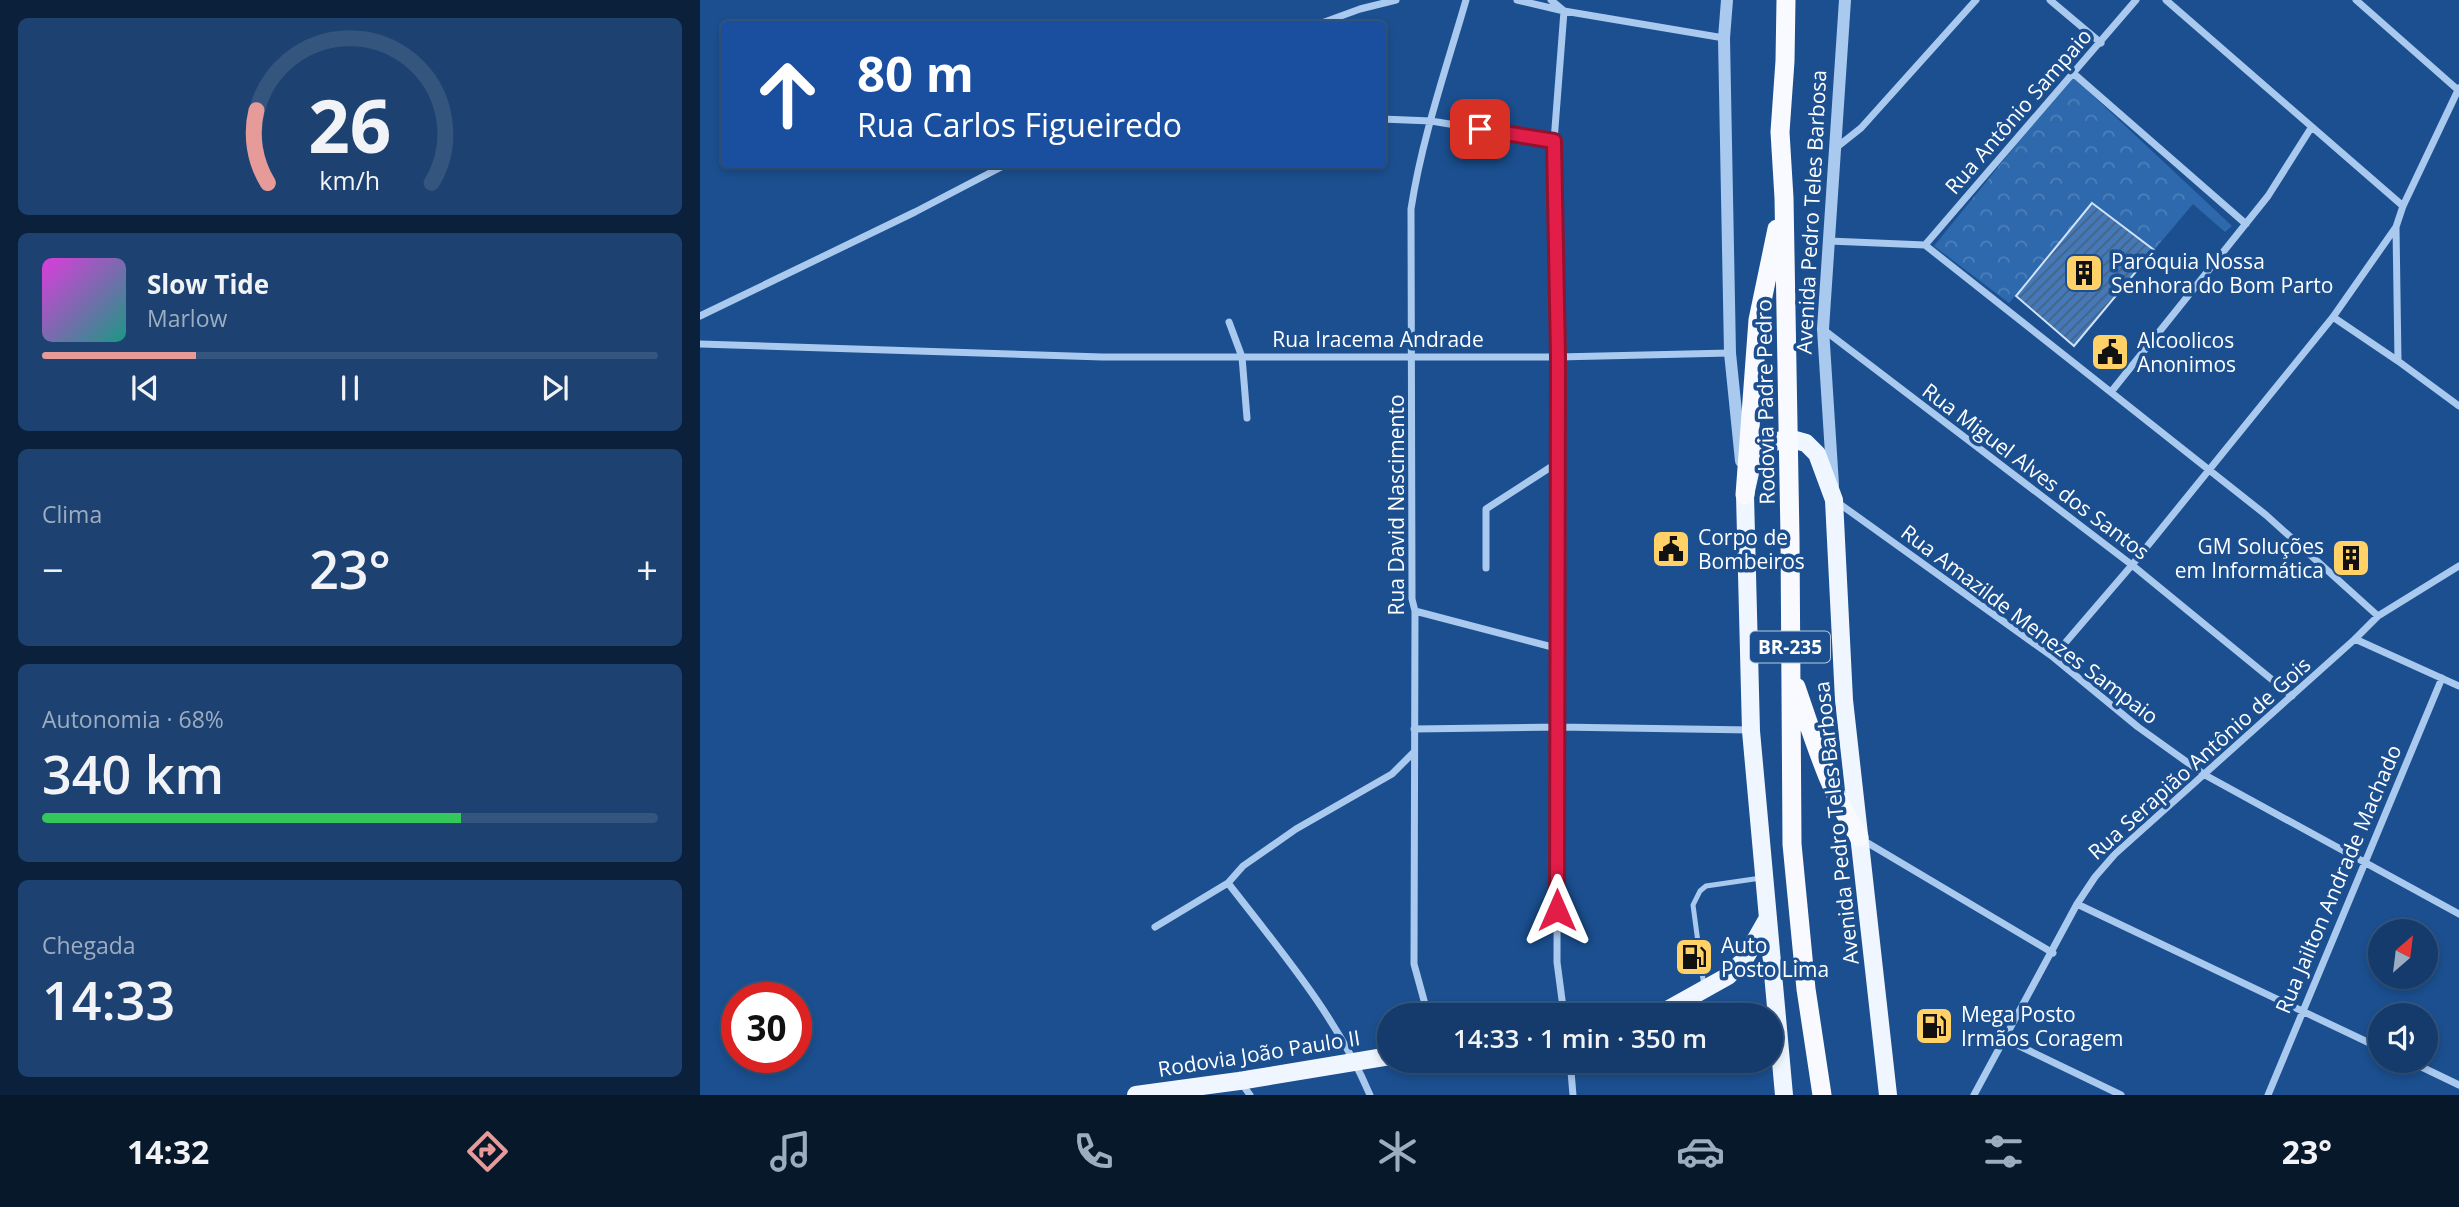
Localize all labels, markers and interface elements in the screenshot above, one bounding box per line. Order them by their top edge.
street label: Rua Antônio Sampaio [1938,22,2098,200]
text: 80 m [857,40,974,106]
icon: ahead [742,49,833,140]
street label: Avenida Pedro Teles Barbosa [1790,69,1832,355]
text: 26 [308,75,392,174]
pin [1450,99,1510,159]
text: Rua Carlos Figueiredo [857,103,1182,146]
icon: arrive [1461,110,1499,148]
text: km/h [320,163,380,197]
place label: Paróquia Nossa Senhora do Bom Parto [2111,247,2333,299]
building icon: Paróquia Nossa Senhora do Bom Parto [2063,252,2105,294]
text: Slow Tide [147,266,269,302]
street label: Rodovia Padre Pedro [1749,299,1781,505]
text: Marlow [147,302,227,334]
street label: Rua Iracema Andrade [1272,325,1484,353]
place label: Alcoolicos Anonimos [2137,326,2236,378]
public building icon: Alcoolicos Anonimos [2089,331,2131,373]
icon: previous [126,369,164,407]
icon: pause [331,369,369,407]
icon: next [536,369,574,407]
street label: Rua Miguel Alves dos Santos [1917,376,2155,566]
street label: Rua David Nascimento [1382,394,1410,616]
text: Clima [42,498,102,530]
street label: Rua Amazilde Menezes Sampaio [1896,518,2164,730]
place label: Corpo de Bombeiros [1698,523,1805,575]
public building icon: Corpo de Bombeiros [1650,528,1692,570]
place label: GM Soluções em Informática [2175,532,2324,584]
text: 23° [309,533,391,604]
building icon: GM Soluções em Informática [2330,537,2372,579]
text: − [42,543,64,595]
text: + [636,543,658,595]
road number: BR-235 [1750,632,1830,662]
street label: Rua Serapião Antônio de Gois [2082,650,2316,866]
street label: Avenida Pedro Teles Barbosa [1807,680,1865,966]
text: Autonomia · 68% [42,703,224,735]
text: 340 km [42,738,224,809]
street label: Rua Jailton Andrade Machado [2269,740,2407,1018]
position arrow [1520,873,1594,947]
north arrow [2368,919,2438,989]
map controls [2368,919,2438,1073]
text: Chegada [42,929,136,961]
place label: Auto Posto Lima [1721,931,1829,983]
fuel station icon: Auto Posto Lima [1673,936,1715,978]
text: 14:33 [42,964,175,1035]
speed limit sign: 30 [721,982,812,1073]
place label: Mega Posto Irmãos Coragem [1961,1000,2123,1052]
button: sound [2368,1003,2438,1073]
fuel station icon: Mega Posto Irmãos Coragem [1913,1005,1955,1047]
text: 14:33 · 1 min · 350 m [1453,1020,1707,1056]
street label: Rodovia João Paulo II [1156,1023,1362,1083]
icon: directions [463,1127,512,1176]
icon: music [766,1127,815,1176]
icon: phone [1069,1127,1118,1176]
icon: climate [1373,1127,1422,1176]
icon: car [1676,1127,1725,1176]
icon: filters [1979,1127,2028,1176]
text: 14:32 [127,1130,209,1173]
text: 23° [2282,1130,2332,1173]

